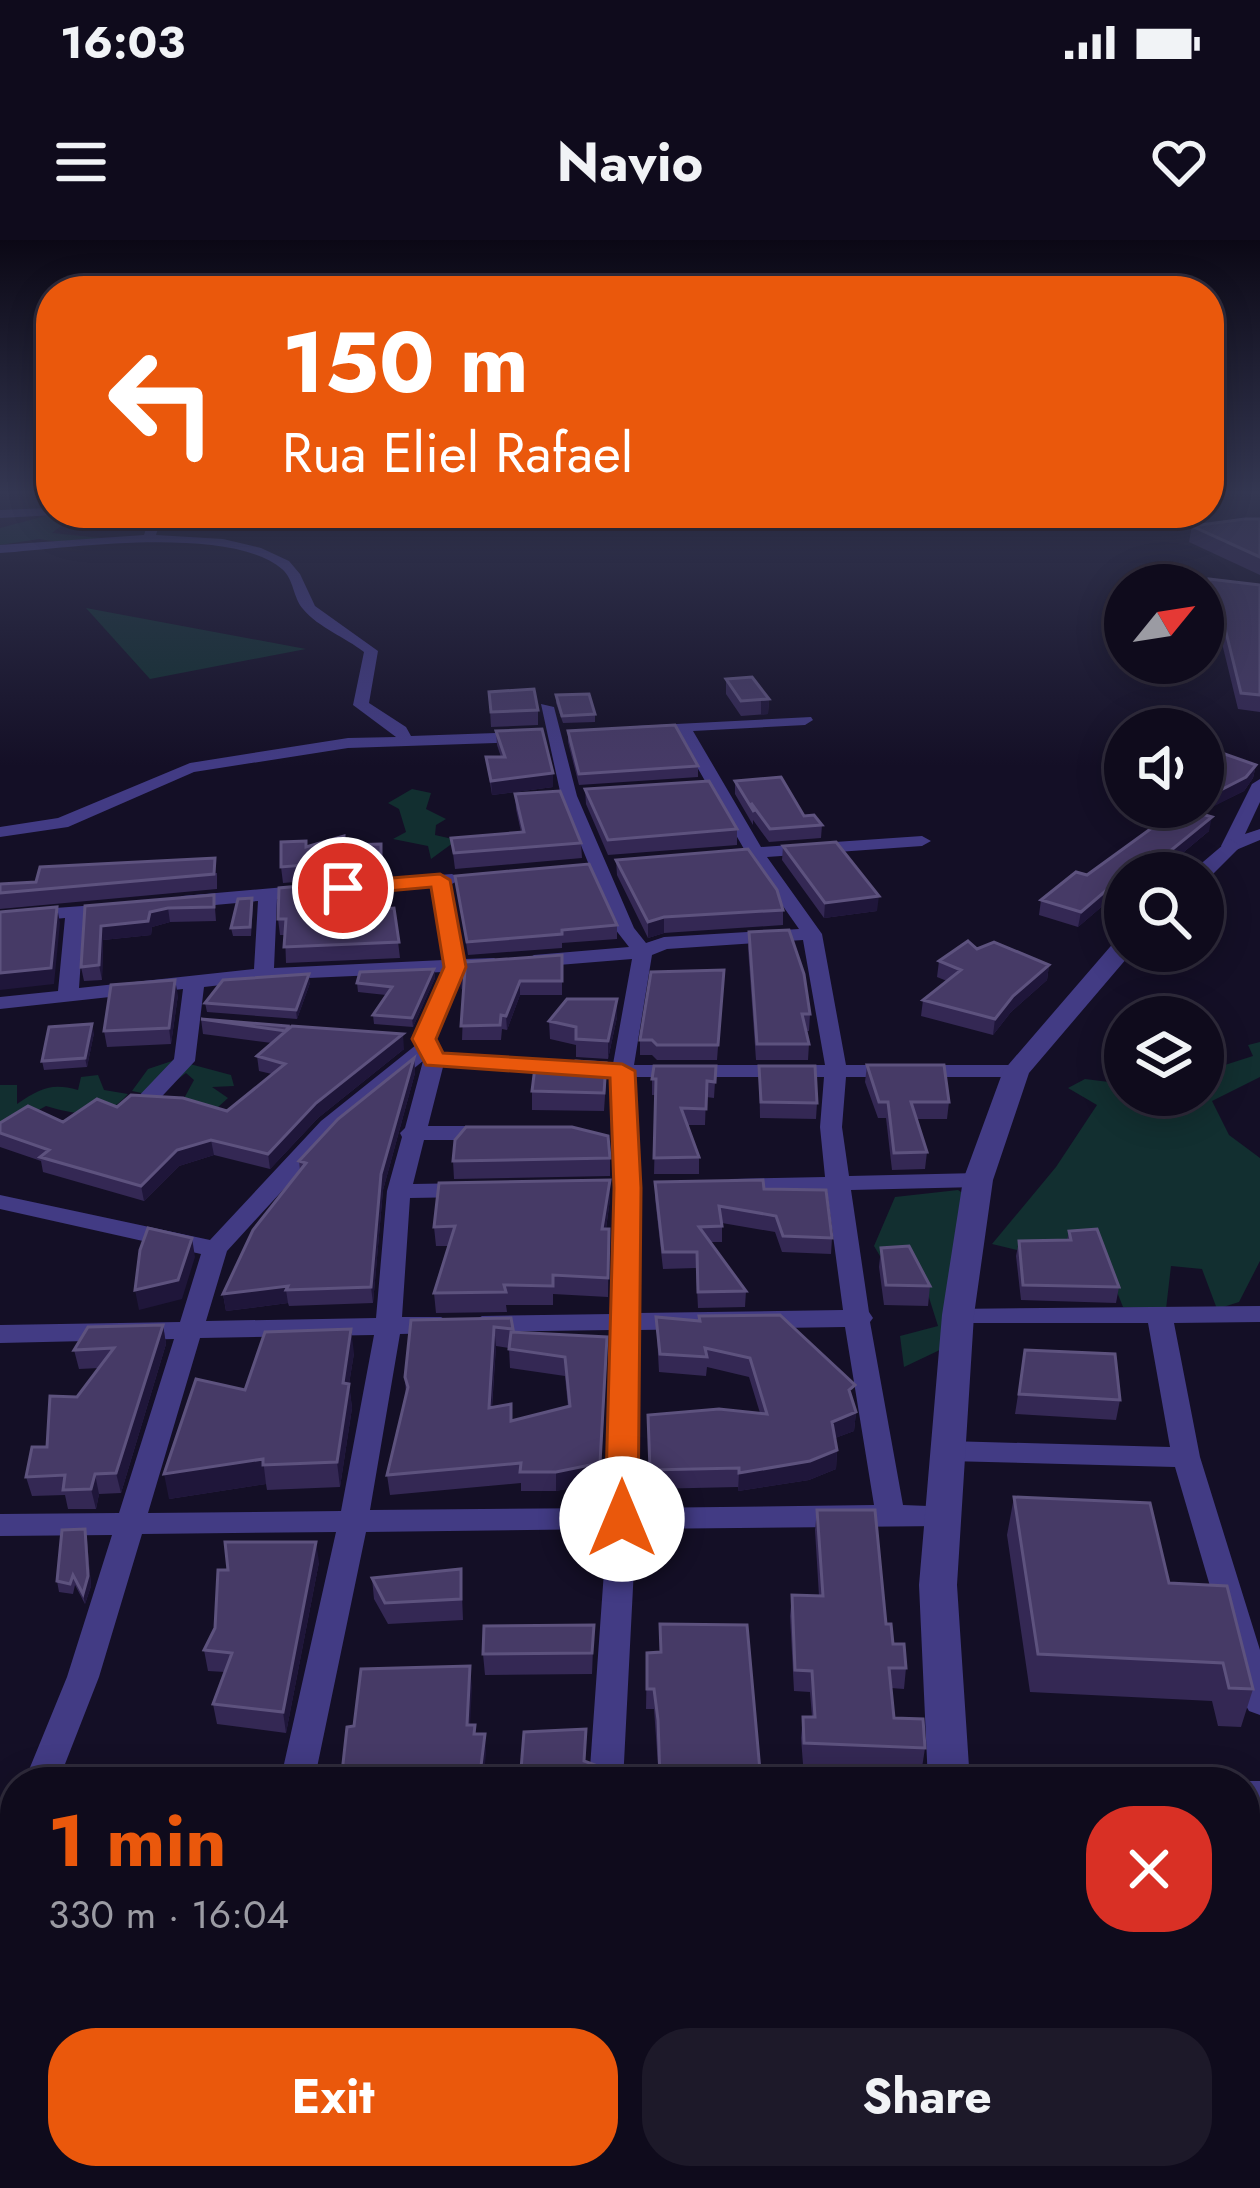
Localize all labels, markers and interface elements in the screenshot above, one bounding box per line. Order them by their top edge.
text: 16:03 [60,10,185,75]
text: Navio [557,123,703,201]
icon: menu [48,129,114,195]
icon: heart [1146,129,1212,195]
text: 150 m [282,302,529,424]
icon: left [84,324,240,480]
text: Rua Eliel Rafael [282,414,633,492]
north arrow [1104,564,1224,684]
map controls [1104,564,1224,1116]
button: sound [1104,708,1224,828]
pin [292,837,394,939]
button: search [1104,852,1224,972]
icon: arrive [310,855,376,921]
button: layers [1104,996,1224,1116]
position arrow [559,1456,685,1582]
text: 1 min [48,1789,227,1893]
button: close [1086,1806,1212,1932]
text: 330 m · 16:04 [48,1886,289,1943]
button: Exit [48,2028,618,2166]
button: Share [642,2028,1212,2166]

